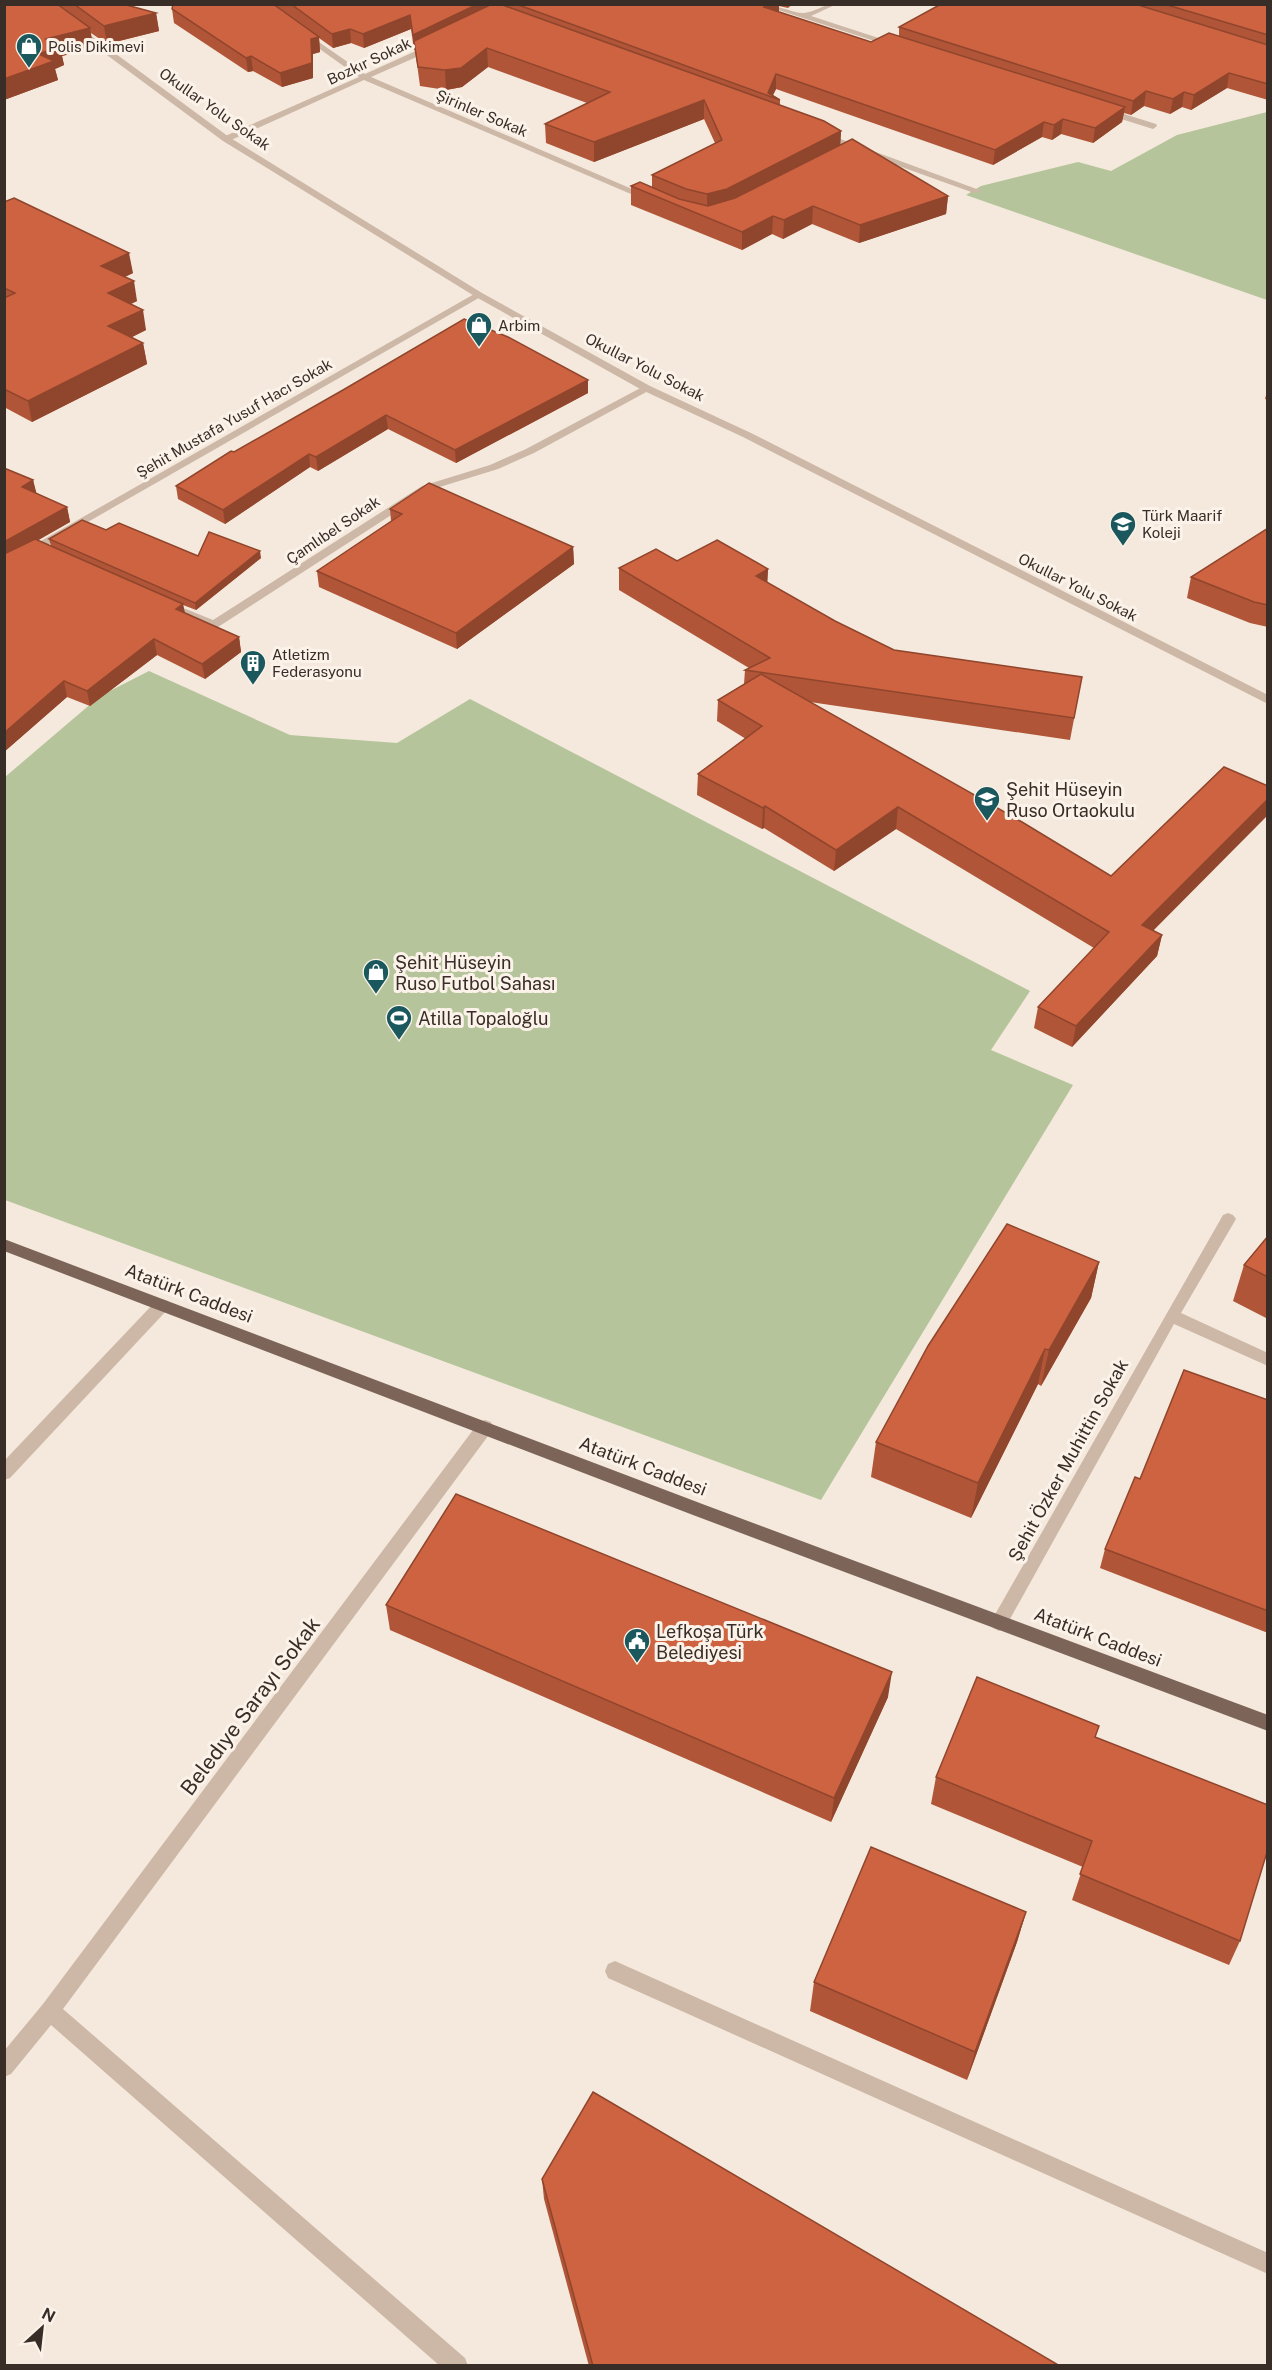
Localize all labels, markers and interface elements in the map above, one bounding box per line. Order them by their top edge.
shop icon: Polis Dikimevi [14,31,44,69]
street label: Bozkır Sokak [324,34,414,88]
place label: Polis Dikimevi [48,38,144,55]
street label: Okullar Yolu Sokak [156,64,274,154]
street label: Şirinler Sokak [434,86,530,140]
shop icon: Arbim [464,310,494,348]
place label: Arbim [498,317,540,334]
street label: Okullar Yolu Sokak [583,330,707,404]
street label: Şehit Mustafa Yusuf Hacı Sokak [133,355,335,481]
street label: Çamlıbel Sokak [283,493,383,567]
place label: Türk Maarif Koleji [1142,507,1222,541]
school or university icon: Türk Maarif Koleji [1108,509,1138,547]
street label: Okullar Yolu Sokak [1016,550,1140,624]
place label: Atletizm Federasyonu [272,646,362,680]
building icon: Atletizm Federasyonu [238,648,268,686]
place label: Şehit Hüseyin Ruso Ortaokulu [1006,779,1135,821]
school or university icon: Şehit Hüseyin Ruso Ortaokulu [972,784,1002,822]
place label: Şehit Hüseyin Ruso Futbol Sahası [395,952,555,994]
shop icon: Şehit Hüseyin Ruso Futbol Sahası [361,957,391,995]
sports icon: Atilla Topaloğlu [384,1003,414,1041]
place label: Atilla Topaloğlu [418,1008,548,1029]
street label: Atatürk Caddesi [122,1259,256,1327]
street label: Şehit Özker Muhittin Sokak [1003,1355,1132,1565]
street label: Atatürk Caddesi [576,1432,710,1500]
street label: Atatürk Caddesi [1031,1603,1165,1671]
street label: Beledıye Sarayı Sokak [175,1612,325,1800]
place label: Lefkoşa Türk Belediyesi [656,1621,764,1663]
public building icon: Lefkoşa Türk Belediyesi [622,1626,652,1664]
north arrow [12,2298,72,2358]
text: N [39,2304,58,2326]

